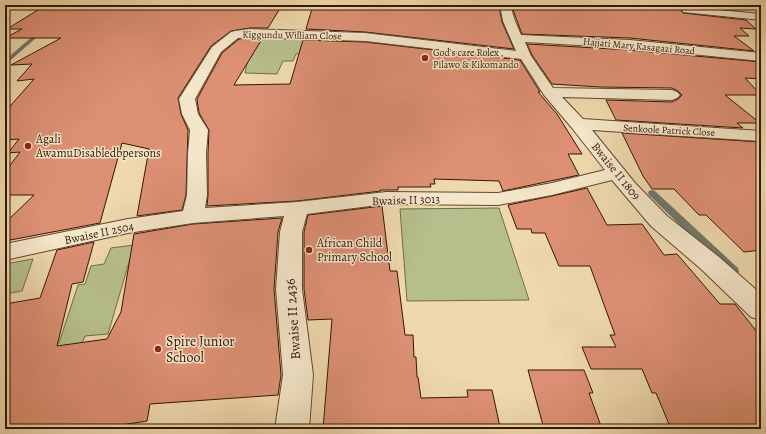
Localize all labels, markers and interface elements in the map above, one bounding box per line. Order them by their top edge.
street label: Kiggundu William Close [242,28,342,42]
street label: Hajjati Mary Kasagazi Road [582,35,696,57]
place label: God's care Rolex , Pilawo & Kikomando [433,46,519,71]
marker: God's care Rolex , Pilawo & Kikomando [420,53,430,63]
street label: Senkoole Patrick Close [623,121,716,139]
place label: Agali AwamuDisabledbpersons [35,131,161,161]
street label: Bwaise II 1809 [588,139,644,203]
marker: Agali AwamuDisabledbpersons [23,141,33,151]
street label: Bwaise II 3013 [372,191,440,209]
street label: Bwaise II 2504 [63,218,136,248]
place label: African Child Primary School [316,235,392,265]
marker: African Child Primary School [304,245,314,255]
street label: Bwaise II 2436 [281,278,305,360]
place label: Spire Junior School [166,332,235,367]
marker: Spire Junior School [153,344,163,354]

